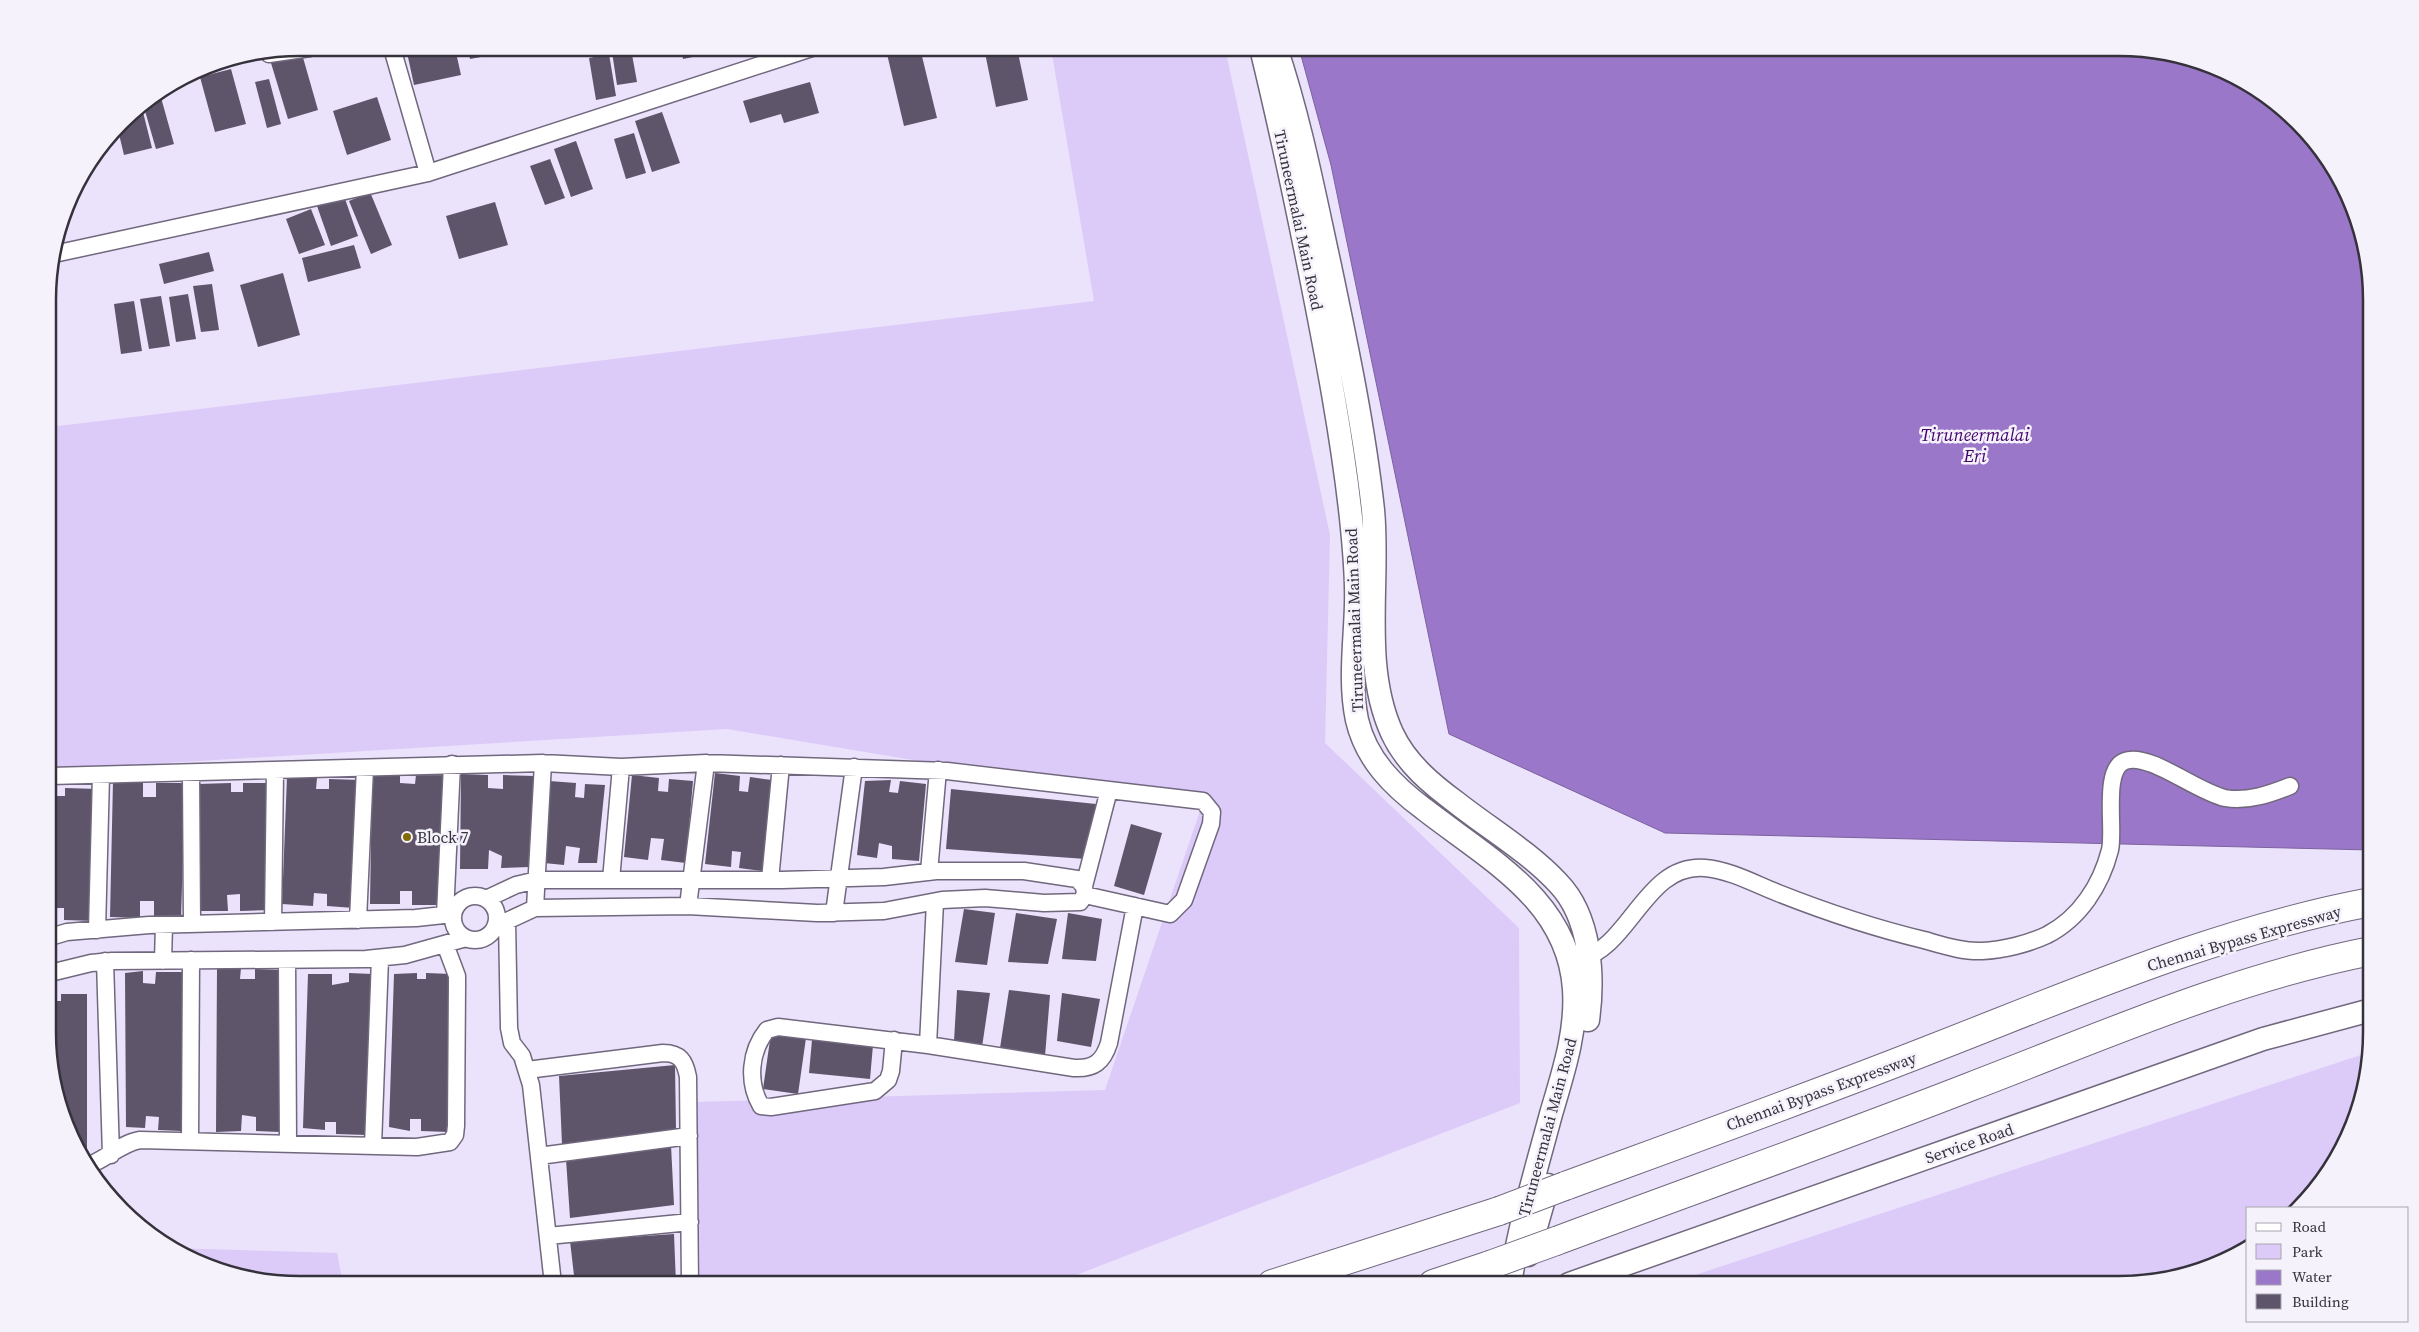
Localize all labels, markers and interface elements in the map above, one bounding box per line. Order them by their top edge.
street label: Tiruneermalai Main Road [1269,128,1329,312]
water label: Tiruneermalai Eri [1920,422,2030,468]
street label: Tiruneermalai Main Road [1340,528,1368,712]
place label: Block 7 [417,826,469,848]
marker: Block 7 [401,831,413,843]
street label: Chennai Bypass Expressway [2144,900,2344,976]
street label: Tiruneermalai Main Road [1513,1035,1581,1219]
street label: Chennai Bypass Expressway [1723,1046,1920,1136]
street label: Service Road [1922,1118,2016,1168]
legend [2246,1207,2409,1322]
text: Road [2292,1216,2326,1237]
text: Park [2292,1241,2324,1262]
text: Water [2292,1266,2333,1287]
text: Building [2292,1291,2349,1312]

